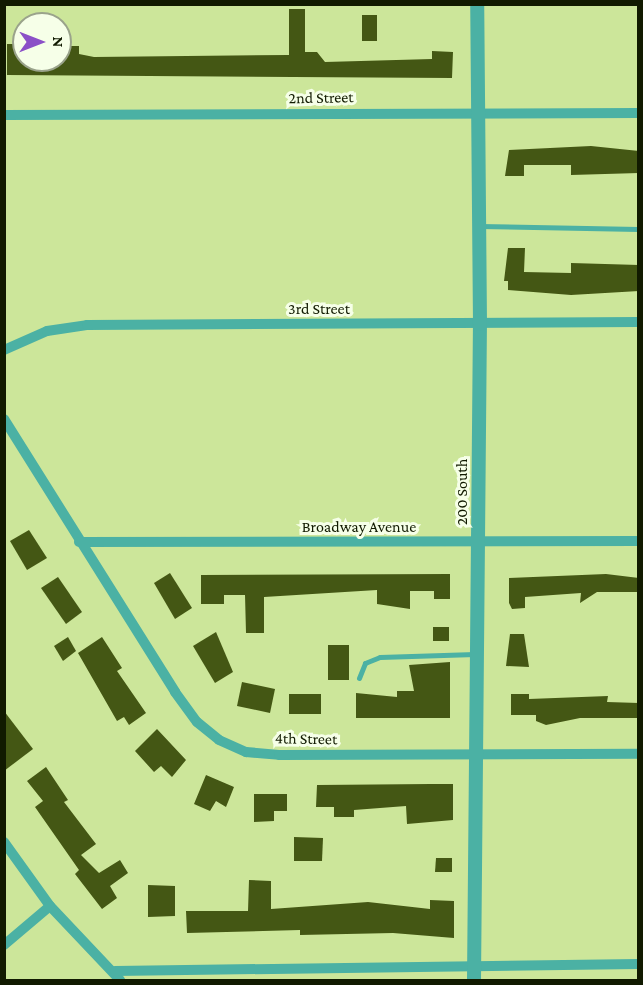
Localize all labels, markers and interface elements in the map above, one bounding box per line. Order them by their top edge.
north arrow [12,12,72,72]
text: N [50,37,67,47]
street label: 2nd Street [288,88,354,108]
street label: 3rd Street [288,299,350,319]
street label: 200 South [452,459,472,525]
street label: Broadway Avenue [302,517,416,537]
street label: 4th Street [275,729,337,749]

